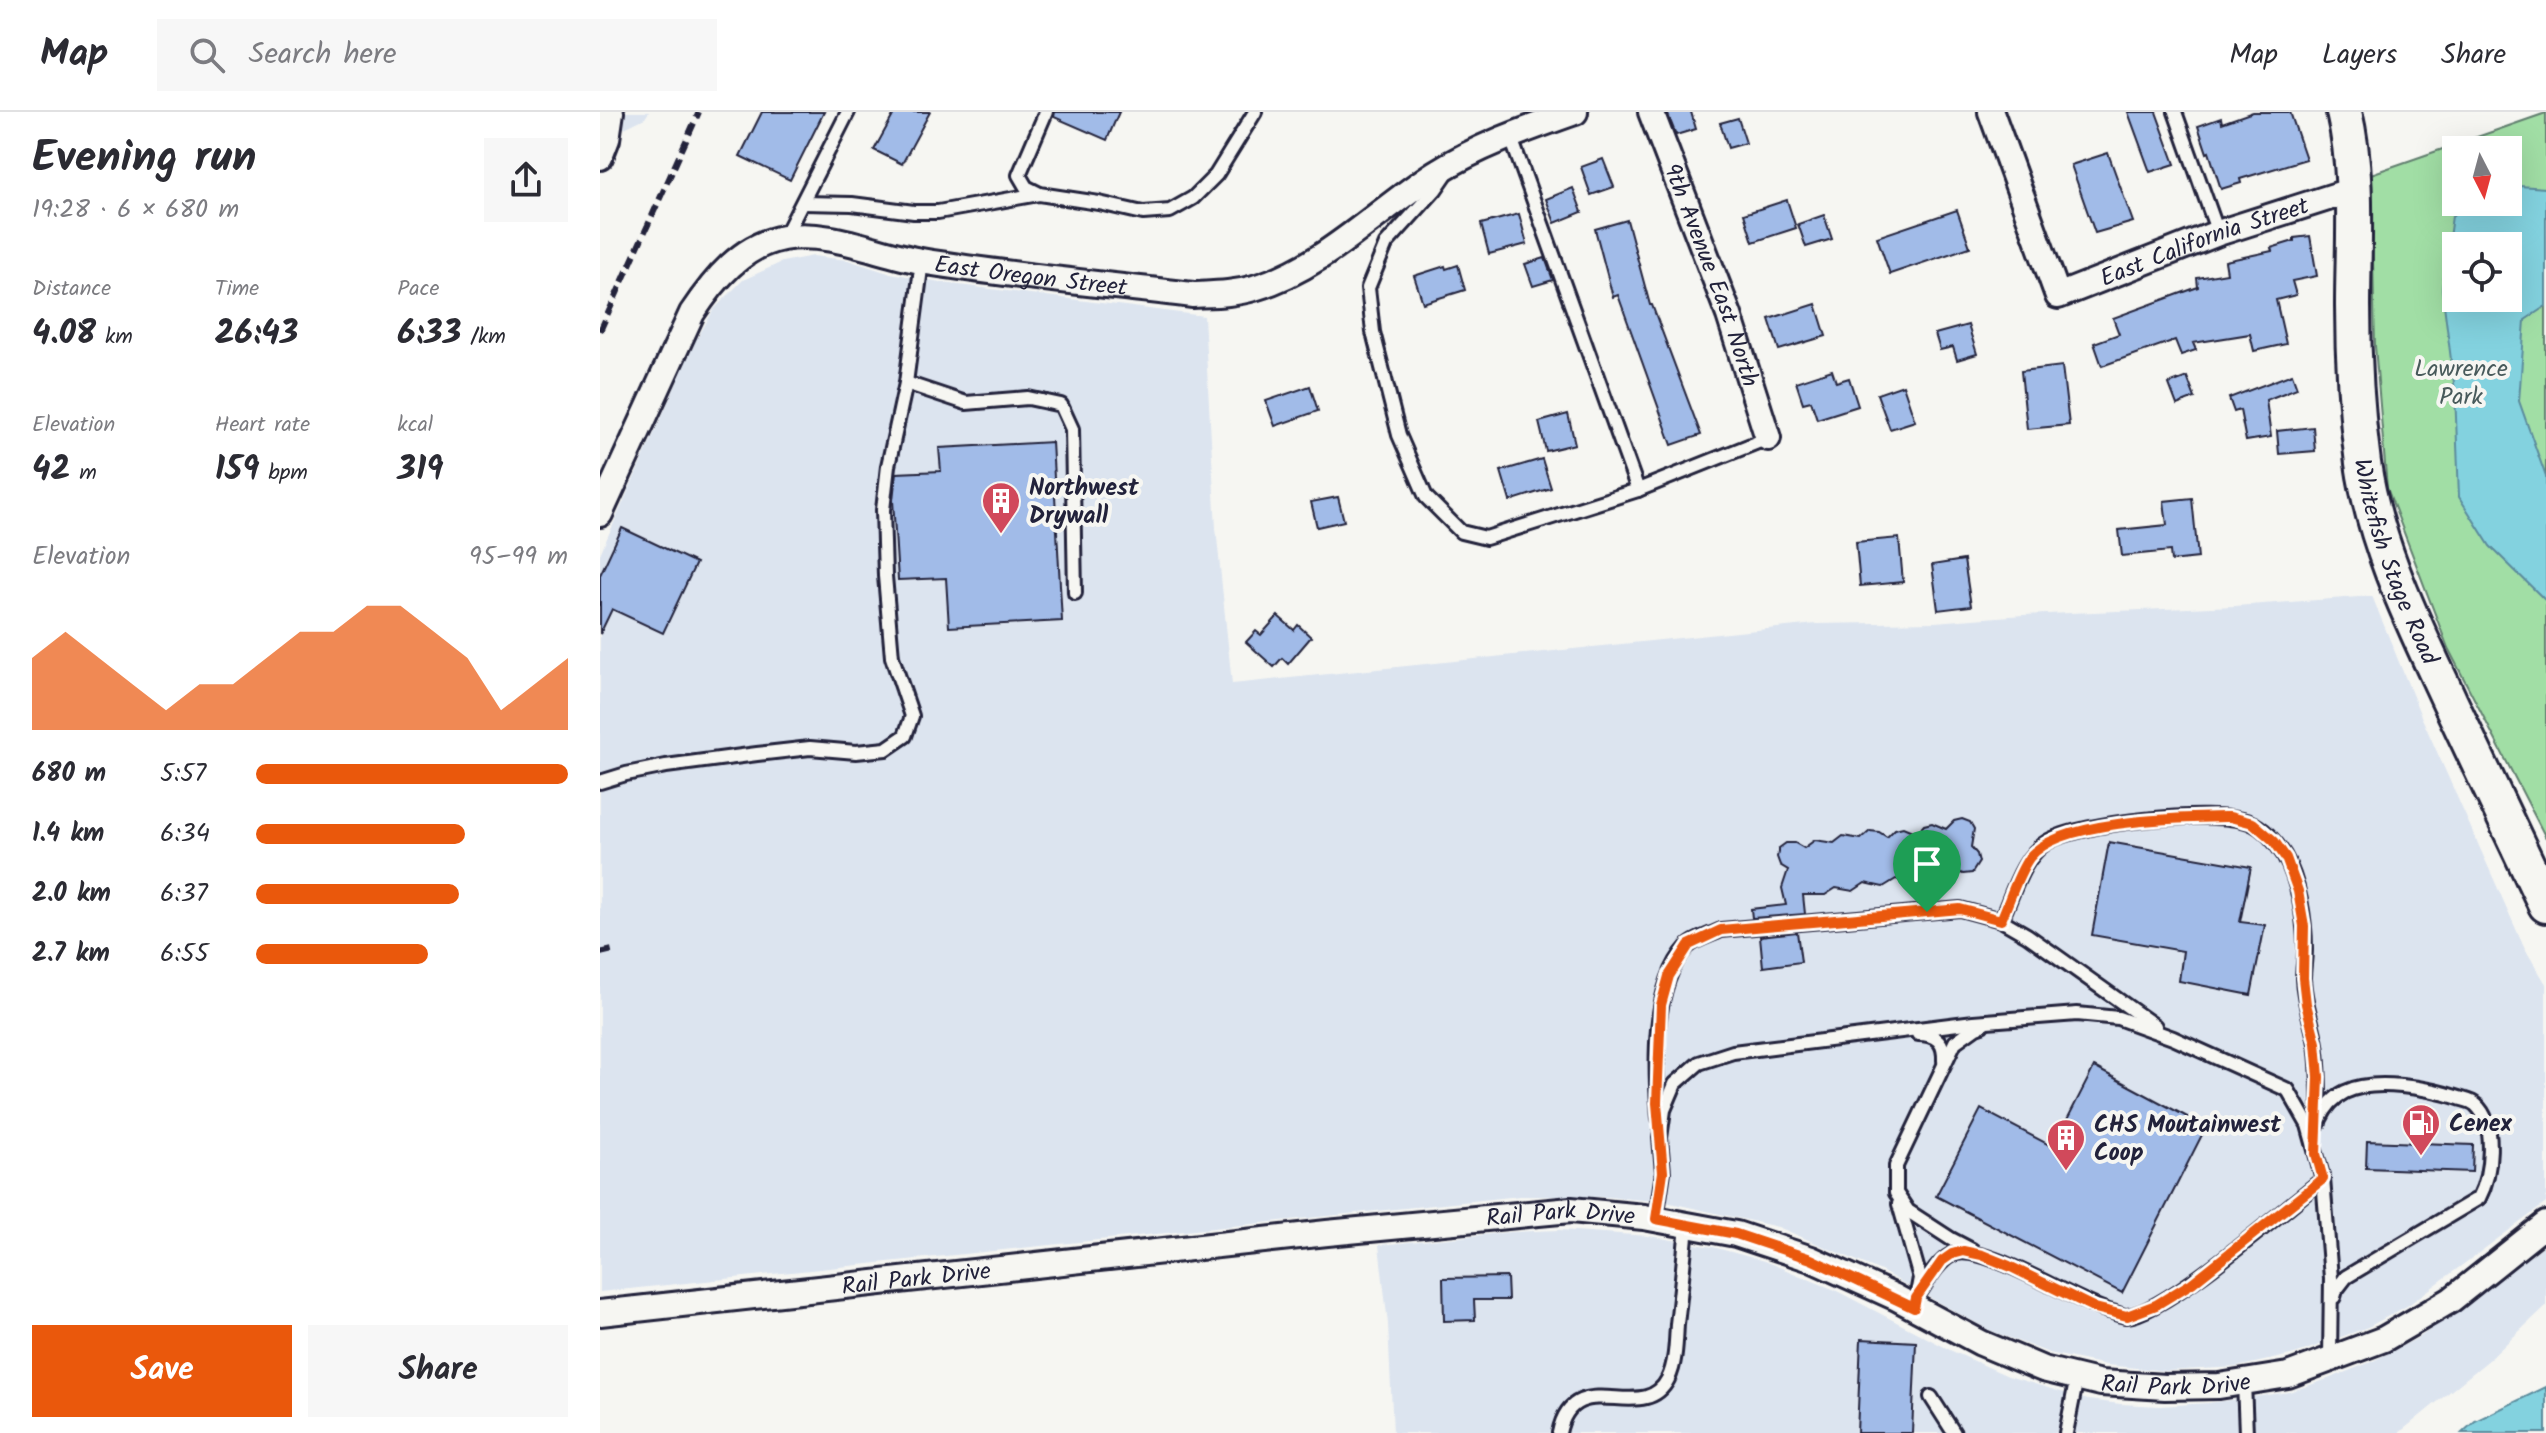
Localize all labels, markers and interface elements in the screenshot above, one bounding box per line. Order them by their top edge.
search box [157,19,717,91]
text: Map [40,25,109,85]
text: Search here [249,31,396,79]
icon: search [185,33,229,77]
text: Map [2229,33,2278,78]
text: Layers [2322,33,2397,78]
text: Share [2441,33,2506,78]
text: Evening run [32,124,256,194]
north arrow [2442,136,2522,216]
map controls [2442,136,2522,312]
button: share [484,138,568,222]
street label: 9th Avenue East North [1652,158,1769,392]
street label: East California Street [2094,187,2315,299]
text: 19:28 · 6 × 680 m [32,189,239,231]
button: locate [2442,232,2522,312]
street label: East Oregon Street [931,245,1130,308]
text: Distance [32,272,111,307]
text: Time [215,272,259,307]
text: Pace [397,272,439,307]
text: 4.08 [32,307,96,361]
text: 26:43 [215,307,298,361]
text: 6:33 [397,307,461,361]
text: km [96,320,133,355]
text: /km [461,320,506,355]
park label: Lawrence Park [2414,350,2508,417]
text: Elevation [32,408,115,443]
text: Heart rate [215,408,310,443]
text: kcal [397,408,433,443]
text: 42 [32,443,70,497]
text: 159 [215,443,259,497]
text: 319 [397,443,443,497]
text: m [70,456,97,491]
text: bpm [259,456,308,491]
street label: Whitefish Stage Road [2342,456,2449,673]
place label: Northwest Drywall [1029,469,1140,536]
building icon: Northwest Drywall [980,480,1022,535]
text: Elevation [32,536,130,578]
text: 95–99 m [469,536,568,578]
text: 680 m [32,753,106,795]
text: 5:57 [160,753,206,795]
text: 1.4 km [32,813,104,855]
text: 6:34 [160,813,210,855]
pin [1893,830,1961,912]
icon: arrive [1905,842,1949,886]
text: 2.0 km [32,873,111,915]
text: 6:37 [160,873,208,915]
text: 2.7 km [32,933,110,975]
text: 6:55 [160,933,209,975]
fuel station icon: Cenex [2400,1102,2442,1157]
place label: Cenex [2449,1105,2513,1144]
place label: CHS Moutainwest Coop [2094,1106,2282,1173]
building icon: CHS Moutainwest Coop [2045,1117,2087,1172]
street label: Rail Park Drive [1484,1192,1637,1239]
street label: Rail Park Drive [840,1252,993,1307]
button: Save [32,1325,292,1417]
button: Share [308,1325,568,1417]
street label: Rail Park Drive [2100,1363,2254,1408]

